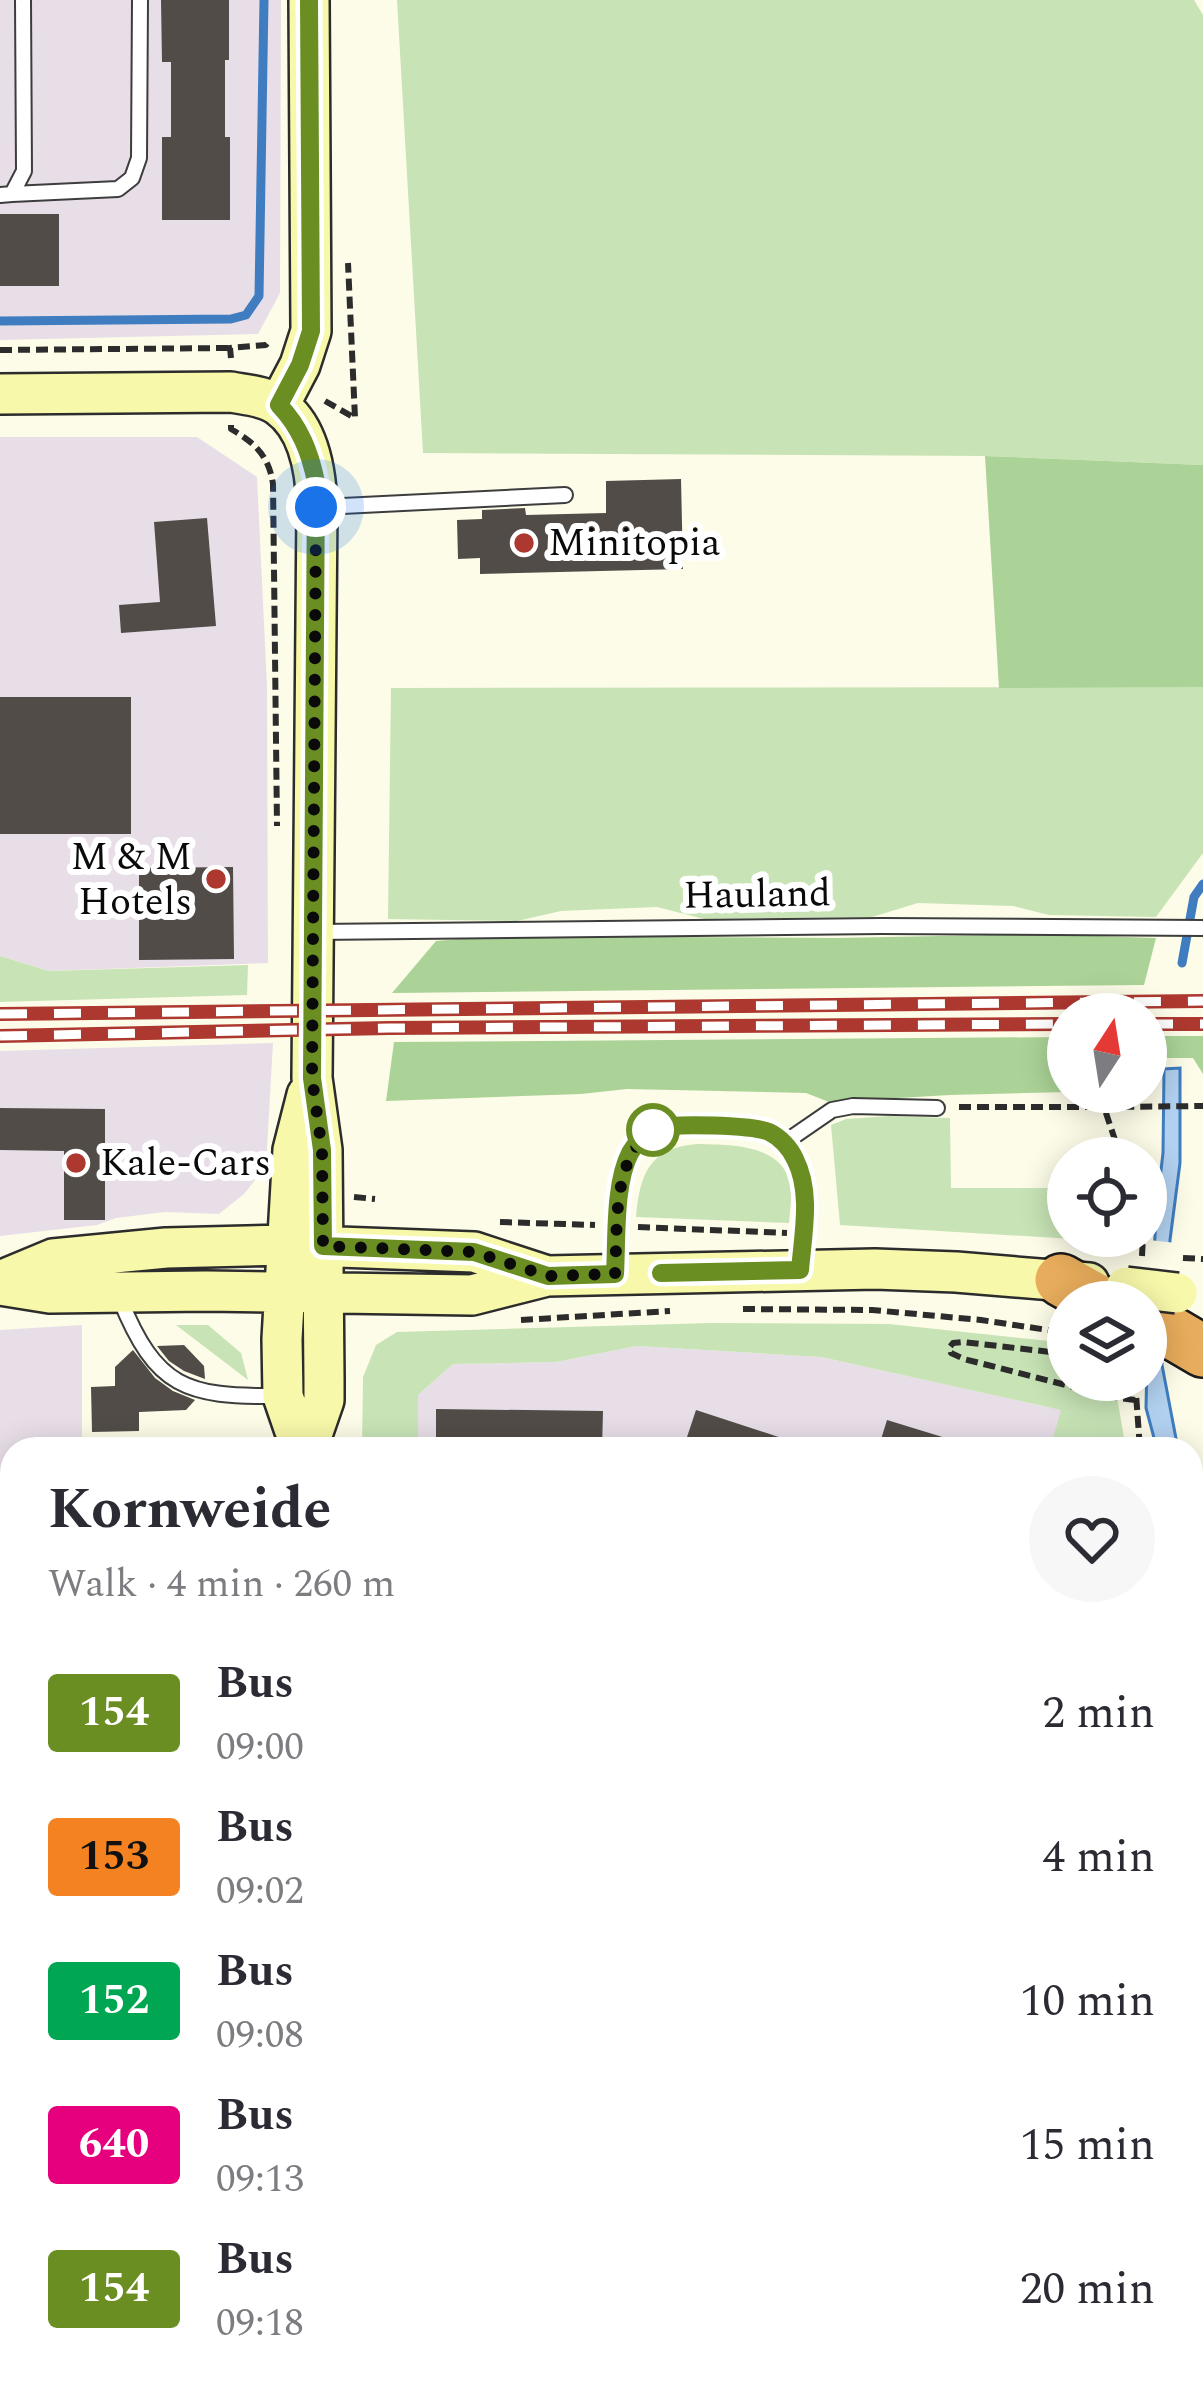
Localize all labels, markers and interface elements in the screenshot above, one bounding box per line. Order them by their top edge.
your location [286,477,346,537]
place label: Minitopia [548,514,721,573]
marker: Minitopia [511,530,537,556]
place label: M & M Hotels [71,828,192,932]
street label: Hauland [683,864,831,926]
marker: M & M Hotels [203,866,229,892]
north arrow [1047,993,1167,1113]
map controls [1047,993,1167,1401]
unlabelled marker [628,1105,678,1155]
place label: Kale-Cars [100,1134,271,1193]
button: locate [1047,1137,1167,1257]
marker: Kale-Cars [63,1150,89,1176]
button: layers [1047,1281,1167,1401]
text: Kornweide [48,1467,332,1553]
button: heart [1029,1476,1155,1602]
text: Walk · 4 min · 260 m [48,1555,395,1614]
text: Bus [216,1649,294,1718]
text: 2 min [1042,1679,1155,1748]
text: 154 [79,1681,149,1744]
text: 09:00 [216,1718,304,1777]
text: Bus [216,1793,294,1862]
text: 4 min [1042,1823,1155,1892]
text: 153 [79,1825,149,1888]
text: 09:02 [216,1862,304,1921]
text: Bus [216,1937,294,2006]
text: 10 min [1020,1967,1155,2036]
text: 152 [79,1969,149,2032]
text: 09:08 [216,2006,304,2065]
text: Bus [216,2081,294,2150]
text: 15 min [1020,2111,1155,2180]
text: 640 [79,2113,149,2176]
text: 09:13 [216,2150,304,2209]
text: Bus [216,2225,294,2294]
text: 20 min [1020,2255,1155,2324]
text: 154 [79,2257,149,2320]
text: 09:18 [216,2294,304,2353]

